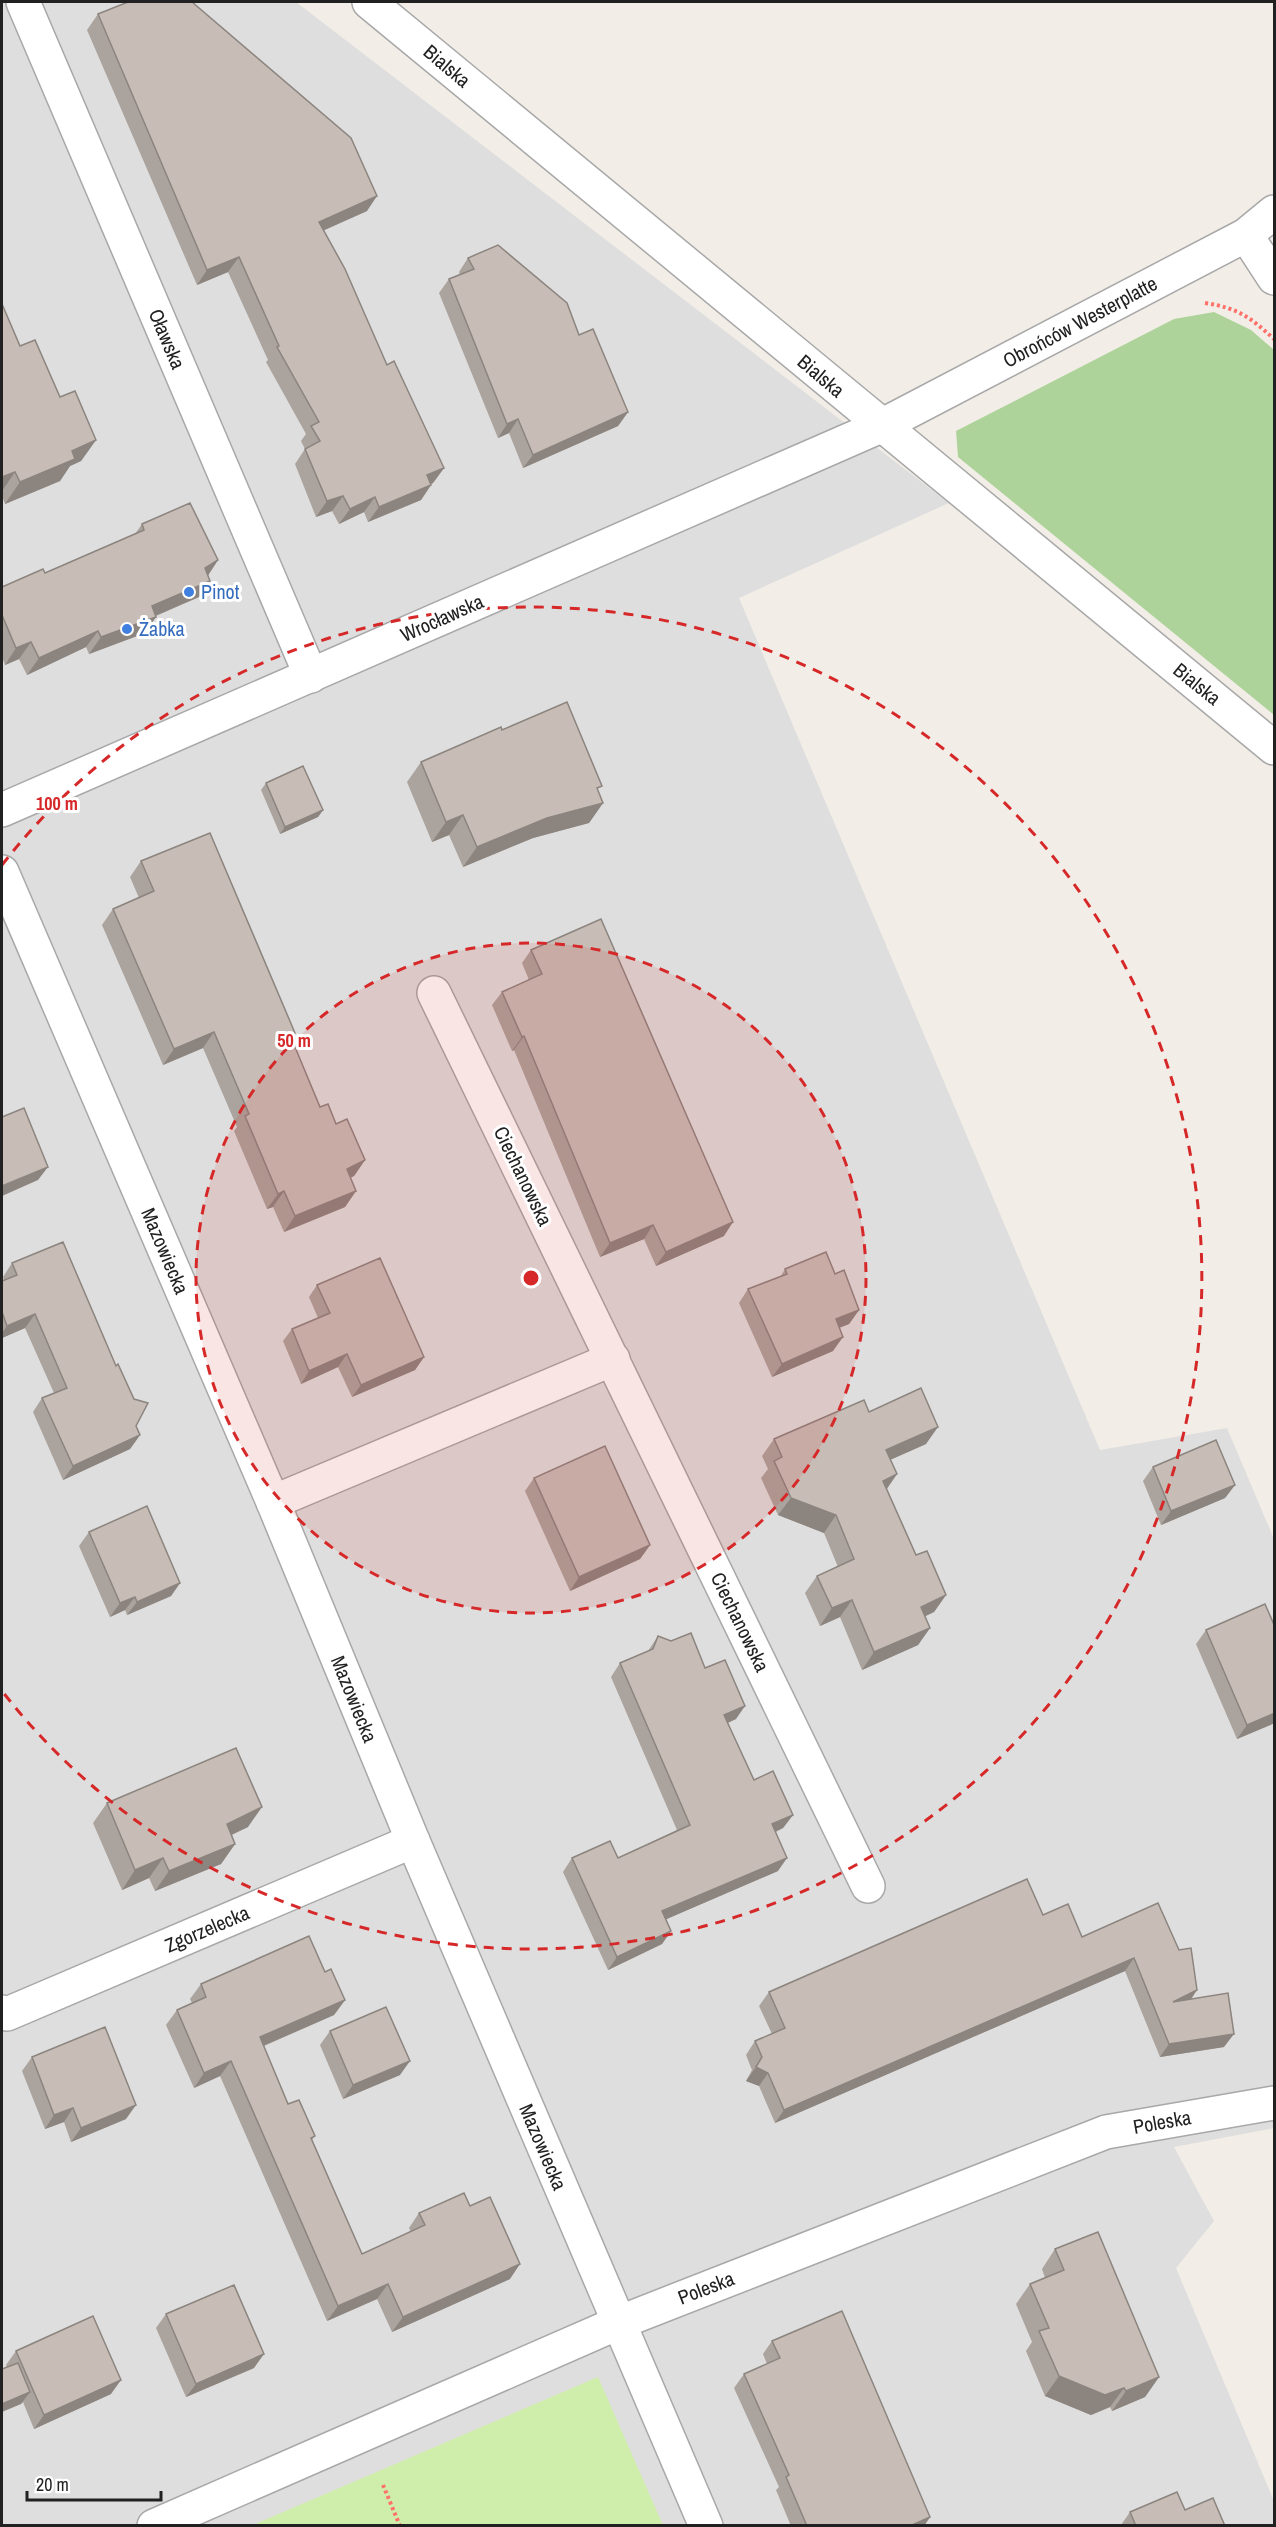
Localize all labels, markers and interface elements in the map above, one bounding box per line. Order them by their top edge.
street label: Bialska [418,38,477,93]
street label: Obrońców Westerplatte [998,269,1162,374]
street label: Oławska [143,305,192,373]
street label: Bialska [792,348,851,403]
place label: Pinot [201,578,240,605]
marker: Pinot [182,585,196,599]
street label: Wrocławska [396,587,488,648]
place label: Żabka [139,615,185,642]
marker: Żabka [120,622,134,636]
street label: Bialska [1168,656,1227,711]
text: 100 m [36,791,78,816]
text: 50 m [277,1028,311,1053]
street label: Ciechanowska [488,1122,559,1230]
street label: Mazowiecka [135,1204,196,1298]
centre of rings [521,1268,541,1288]
street label: Ciechanowska [705,1568,776,1676]
street label: Mazowiecka [325,1652,384,1746]
street label: Zgorzelecka [160,1899,253,1958]
street label: Mazowiecka [513,2100,574,2194]
street label: Poleska [1131,2103,1193,2140]
street label: Poleska [674,2264,738,2311]
scale bar [27,2464,160,2502]
text: 20 m [36,2472,69,2497]

